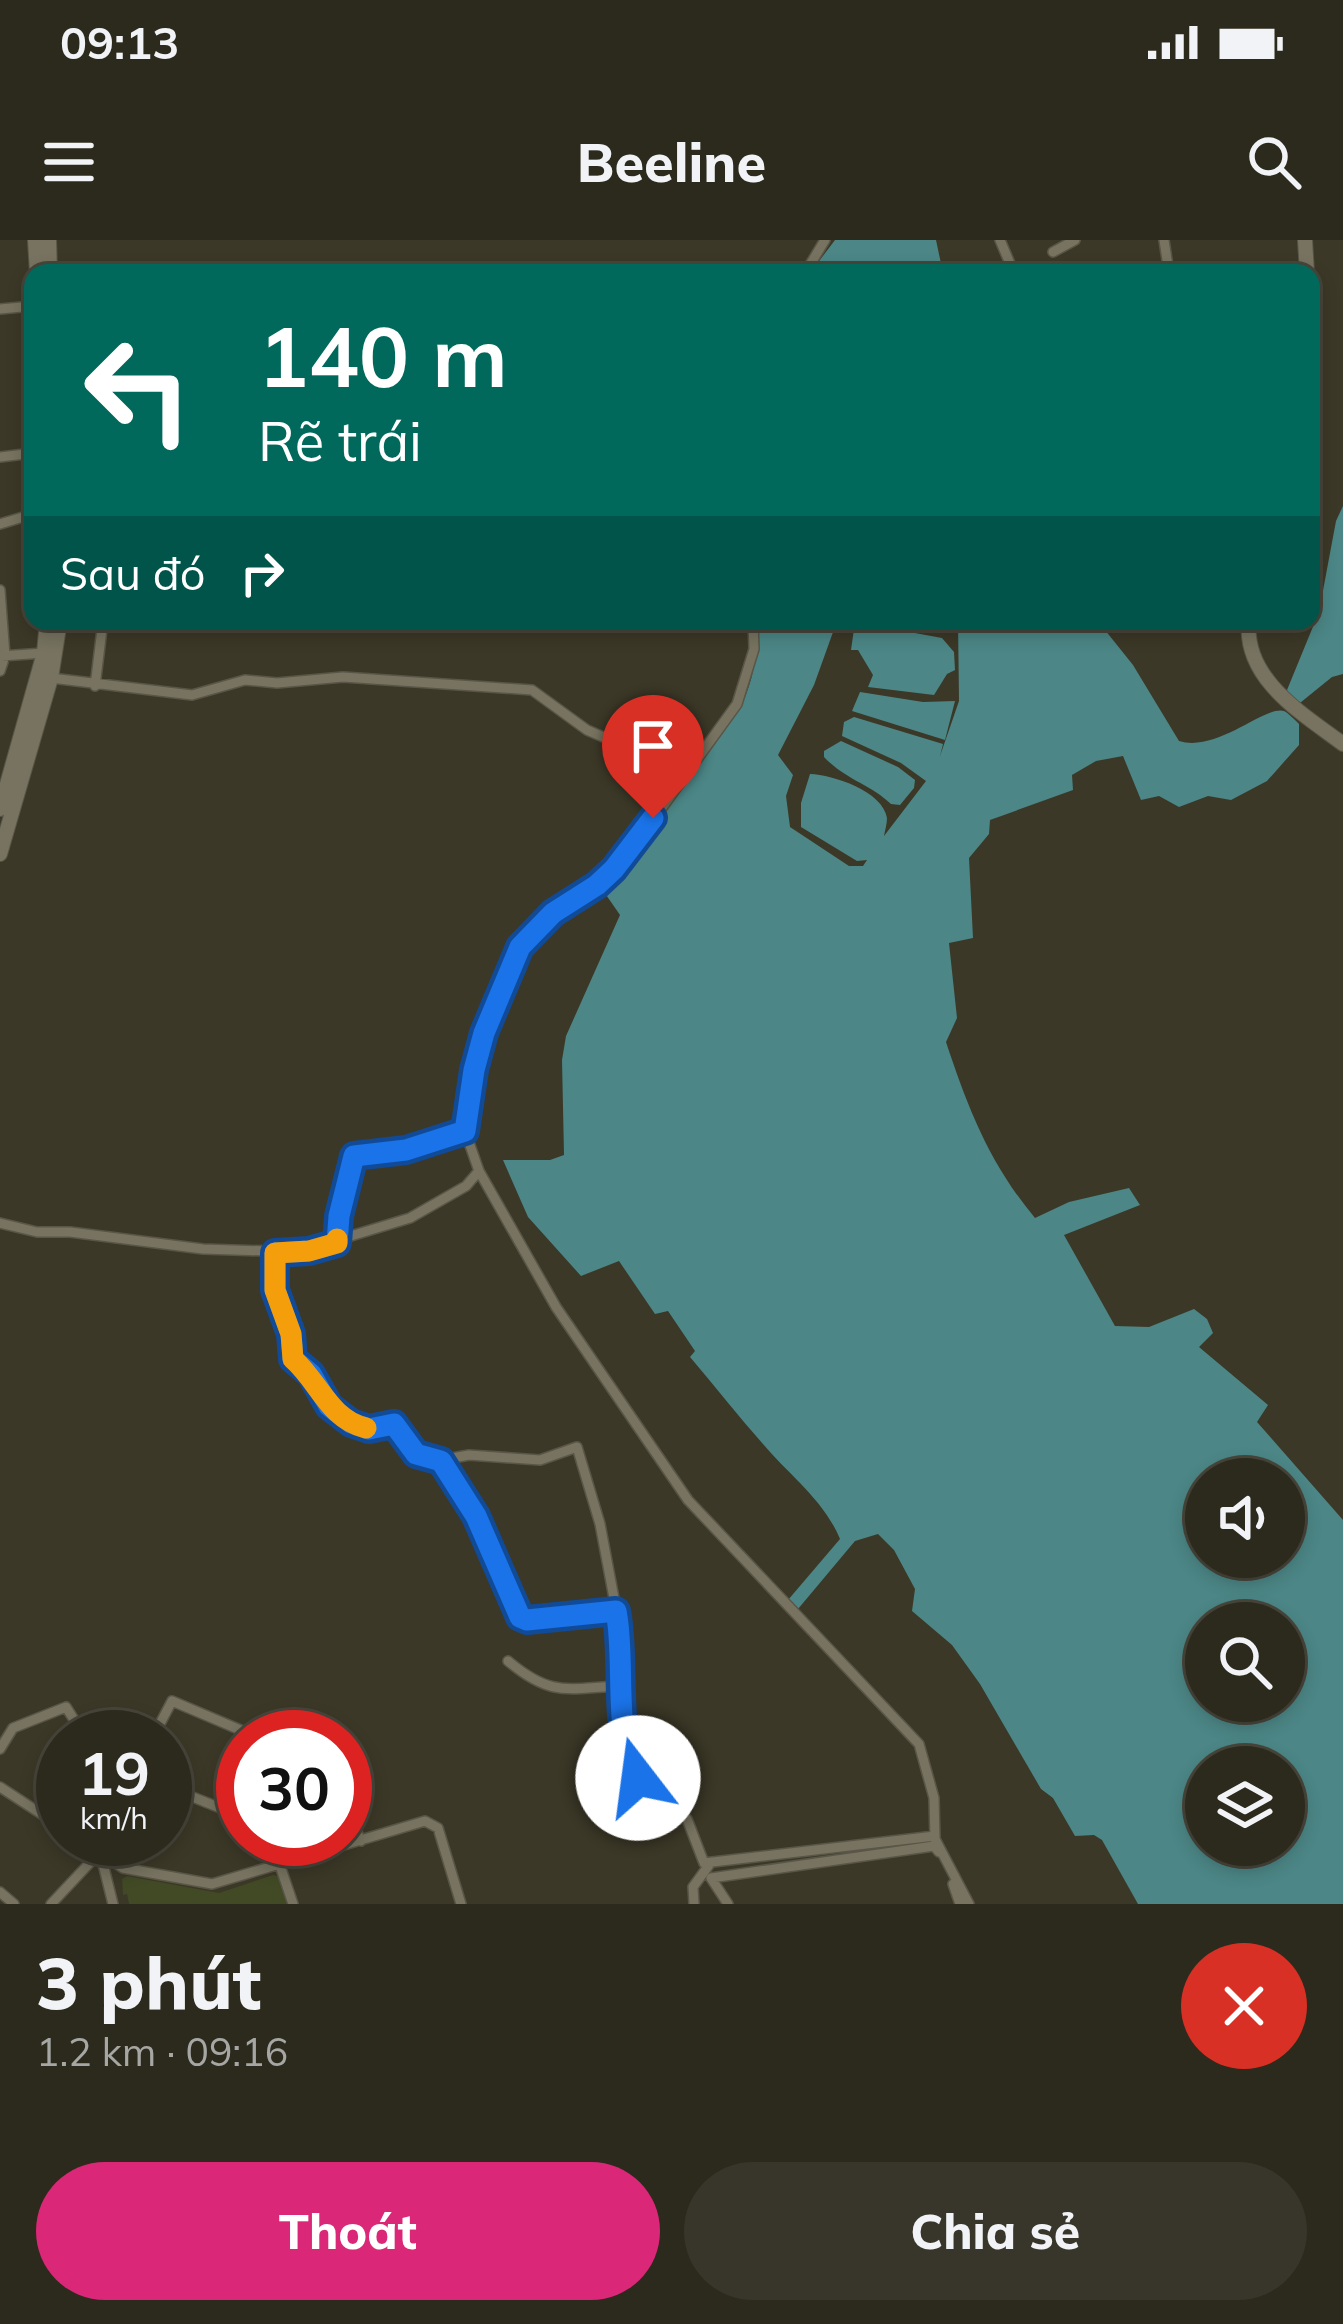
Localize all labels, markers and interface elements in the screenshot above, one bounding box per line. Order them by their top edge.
text: 09:13 [60,14,179,70]
text: Beeline [577,128,766,196]
icon: menu [36,129,102,195]
icon: search [1241,129,1307,195]
text: 140 m [258,303,508,408]
icon: left [60,312,216,468]
text: Rẽ trái [258,407,422,475]
icon: right [229,540,295,606]
text: Sau đó [60,545,205,601]
pin [602,695,704,818]
icon: arrive [620,713,686,779]
map controls [1185,1458,1305,1866]
button: sound [1185,1458,1305,1578]
button: search [1185,1602,1305,1722]
speed limit sign: 30 [216,1710,372,1866]
position arrow [575,1715,701,1841]
text: 19 [78,1735,150,1810]
button: layers [1185,1746,1305,1866]
text: km/h [80,1799,148,1837]
text: 3 phút [36,1937,261,2027]
button: close [1181,1943,1307,2069]
text: 1.2 km · 09:16 [36,2027,288,2076]
button: Thoát [36,2162,660,2300]
button: Chia sẻ [684,2162,1307,2300]

